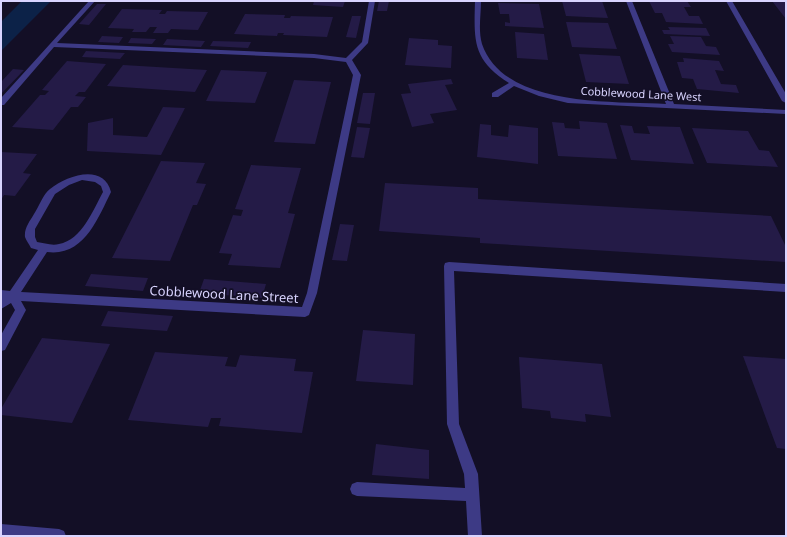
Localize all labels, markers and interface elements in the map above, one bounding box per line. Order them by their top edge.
street label: Cobblewood Lane West [580,83,702,104]
street label: Cobblewood Lane Street [149,281,299,307]

